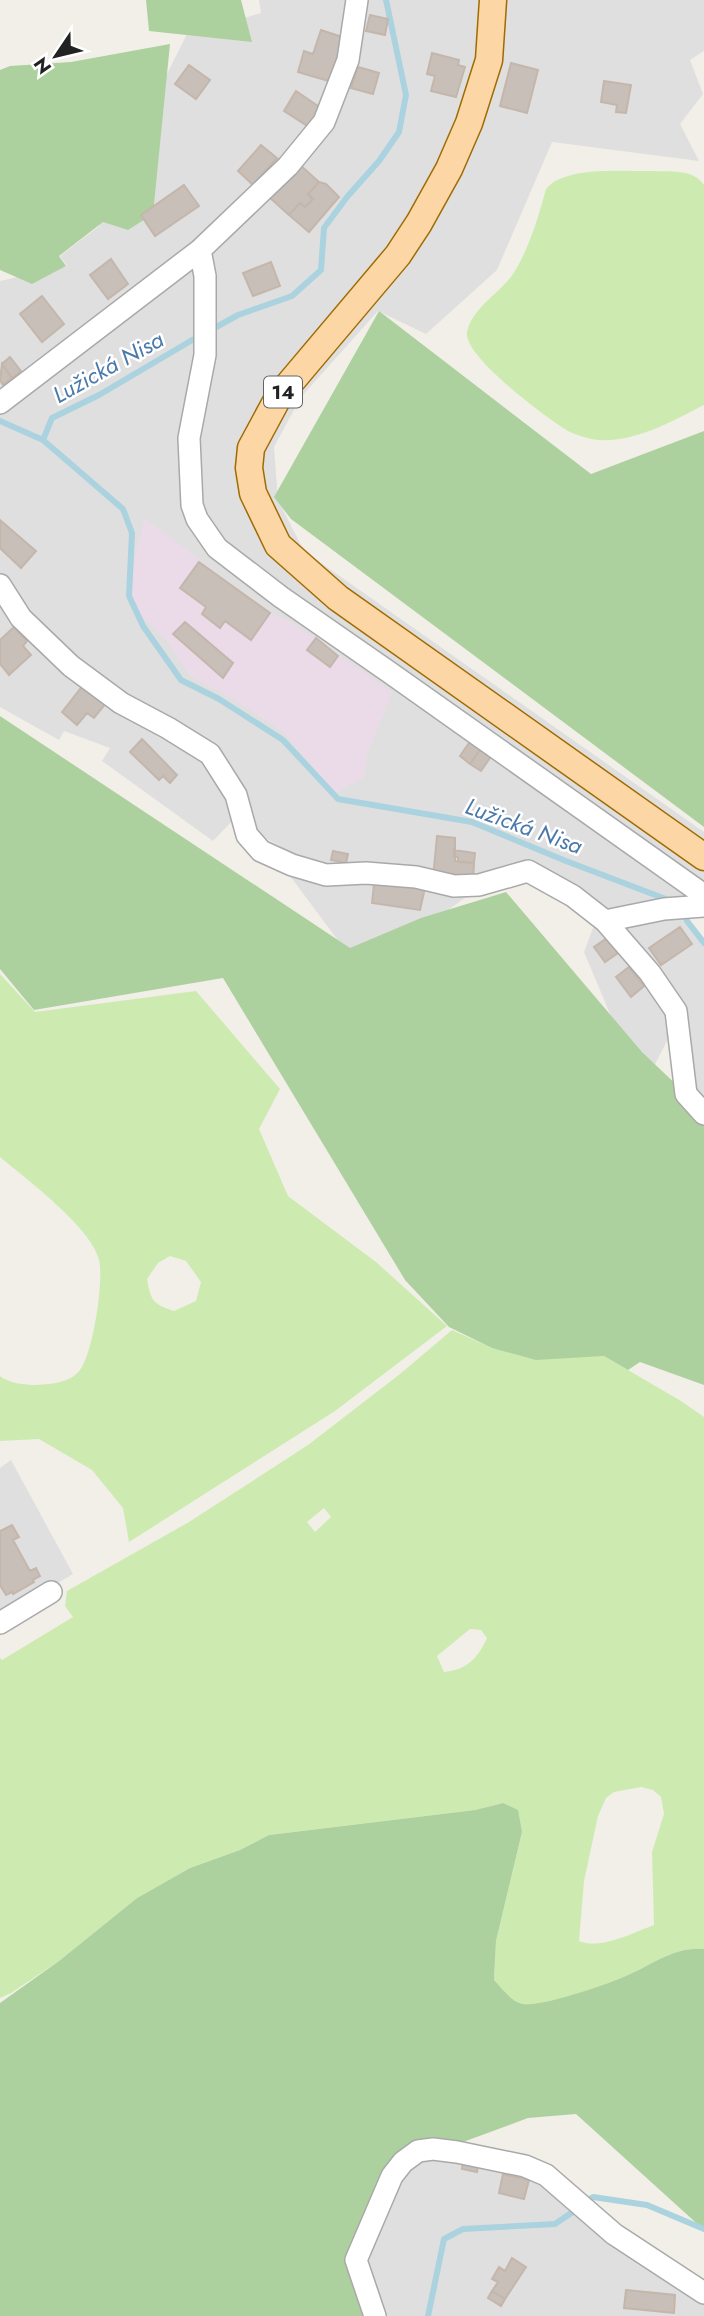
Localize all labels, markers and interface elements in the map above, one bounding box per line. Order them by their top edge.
north arrow [21,21,91,91]
text: N [27,52,58,79]
water label: Lužická Nisa [46,322,170,412]
road number: 14 [264,376,302,408]
water label: Lužická Nisa [461,789,588,863]

